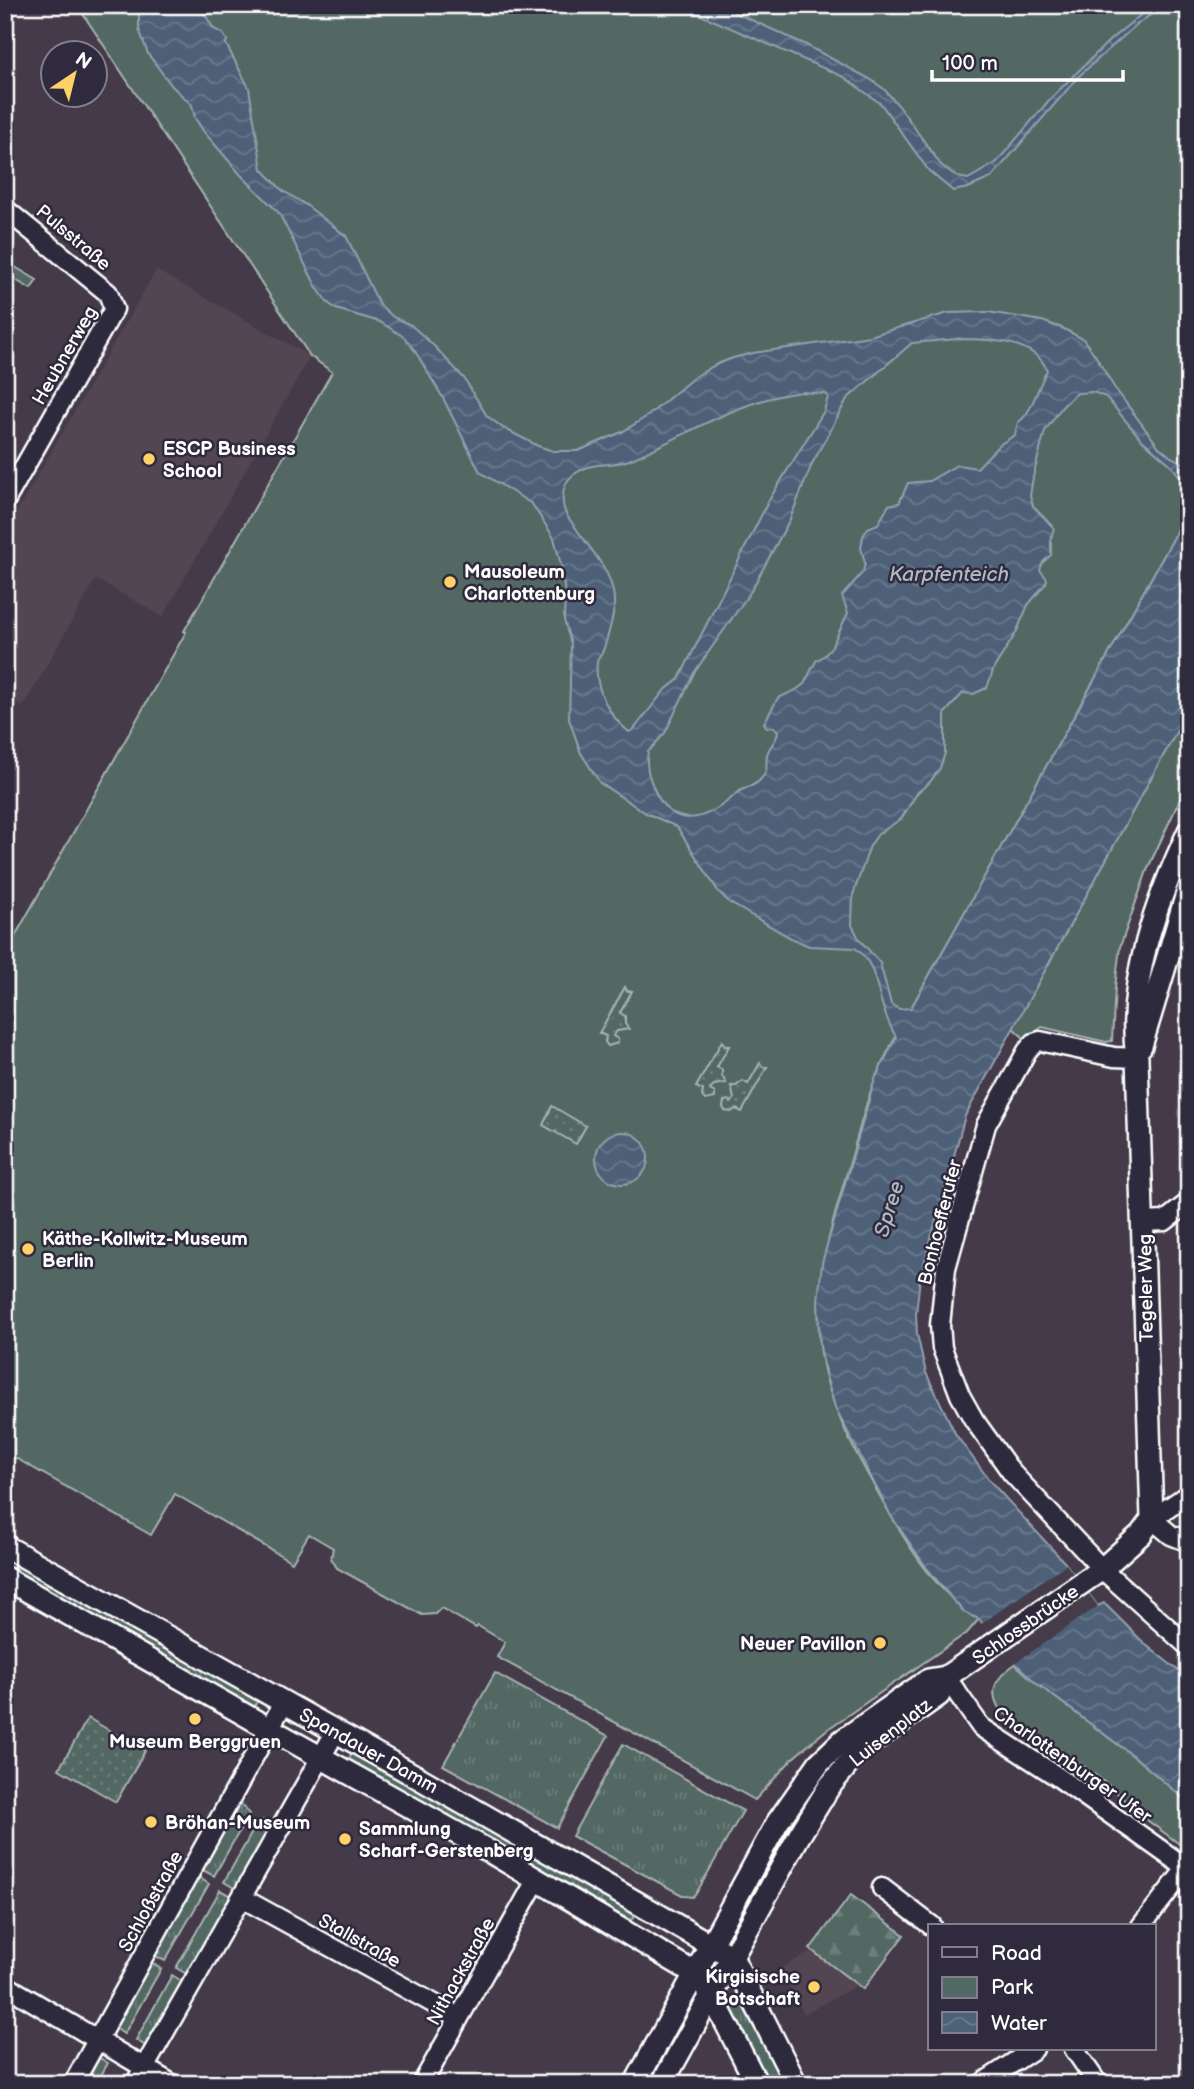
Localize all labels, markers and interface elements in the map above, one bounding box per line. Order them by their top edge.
north arrow [38,38,108,108]
scale bar [932,38,1122,82]
text: N [70,48,95,75]
text: 100 m [942,51,998,76]
street label: Pulsstraße [31,200,115,276]
street label: Heubnerweg [28,302,103,409]
place label: ESCP Business School [163,438,296,483]
marker: ESCP Business School [141,451,157,467]
place label: Mausoleum Charlottenburg [464,561,595,606]
water label: Karpfenteich [889,562,1009,587]
marker: Mausoleum Charlottenburg [442,574,458,590]
street label: Bonhoefferufer [914,1156,967,1288]
water label: Spree [869,1178,910,1240]
place label: Käthe-Kollwitz-Museum Berlin [42,1228,248,1273]
street label: Tegeler Weg [1134,1234,1159,1342]
marker: Käthe-Kollwitz-Museum Berlin [20,1241,36,1257]
street label: Schlossbrücke [968,1580,1083,1670]
place label: Neuer Pavillon [740,1633,866,1656]
marker: Neuer Pavillon [872,1635,888,1651]
street label: Luisenplatz [845,1693,937,1772]
street label: Charlottenburger Ufer [988,1702,1157,1829]
street label: Spandauer Damm [295,1704,442,1799]
marker: Museum Berggruen [187,1711,203,1727]
place label: Museum Berggruen [109,1731,281,1754]
place label: Bröhan-Museum [165,1812,310,1835]
marker: Bröhan-Museum [143,1814,159,1830]
place label: Sammlung Scharf-Gerstenberg [359,1818,533,1863]
marker: Sammlung Scharf-Gerstenberg [337,1831,353,1847]
street label: Schloßstraße [114,1847,189,1956]
street label: Stallstraße [314,1909,404,1973]
street label: Nithackstraße [422,1914,500,2030]
legend [928,1924,1156,2050]
text: Road [991,1941,1042,1966]
place label: Kirgisische Botschaft [705,1966,801,2011]
text: Park [991,1975,1034,2000]
marker: Kirgisische Botschaft [806,1979,822,1995]
text: Water [991,2011,1047,2036]

